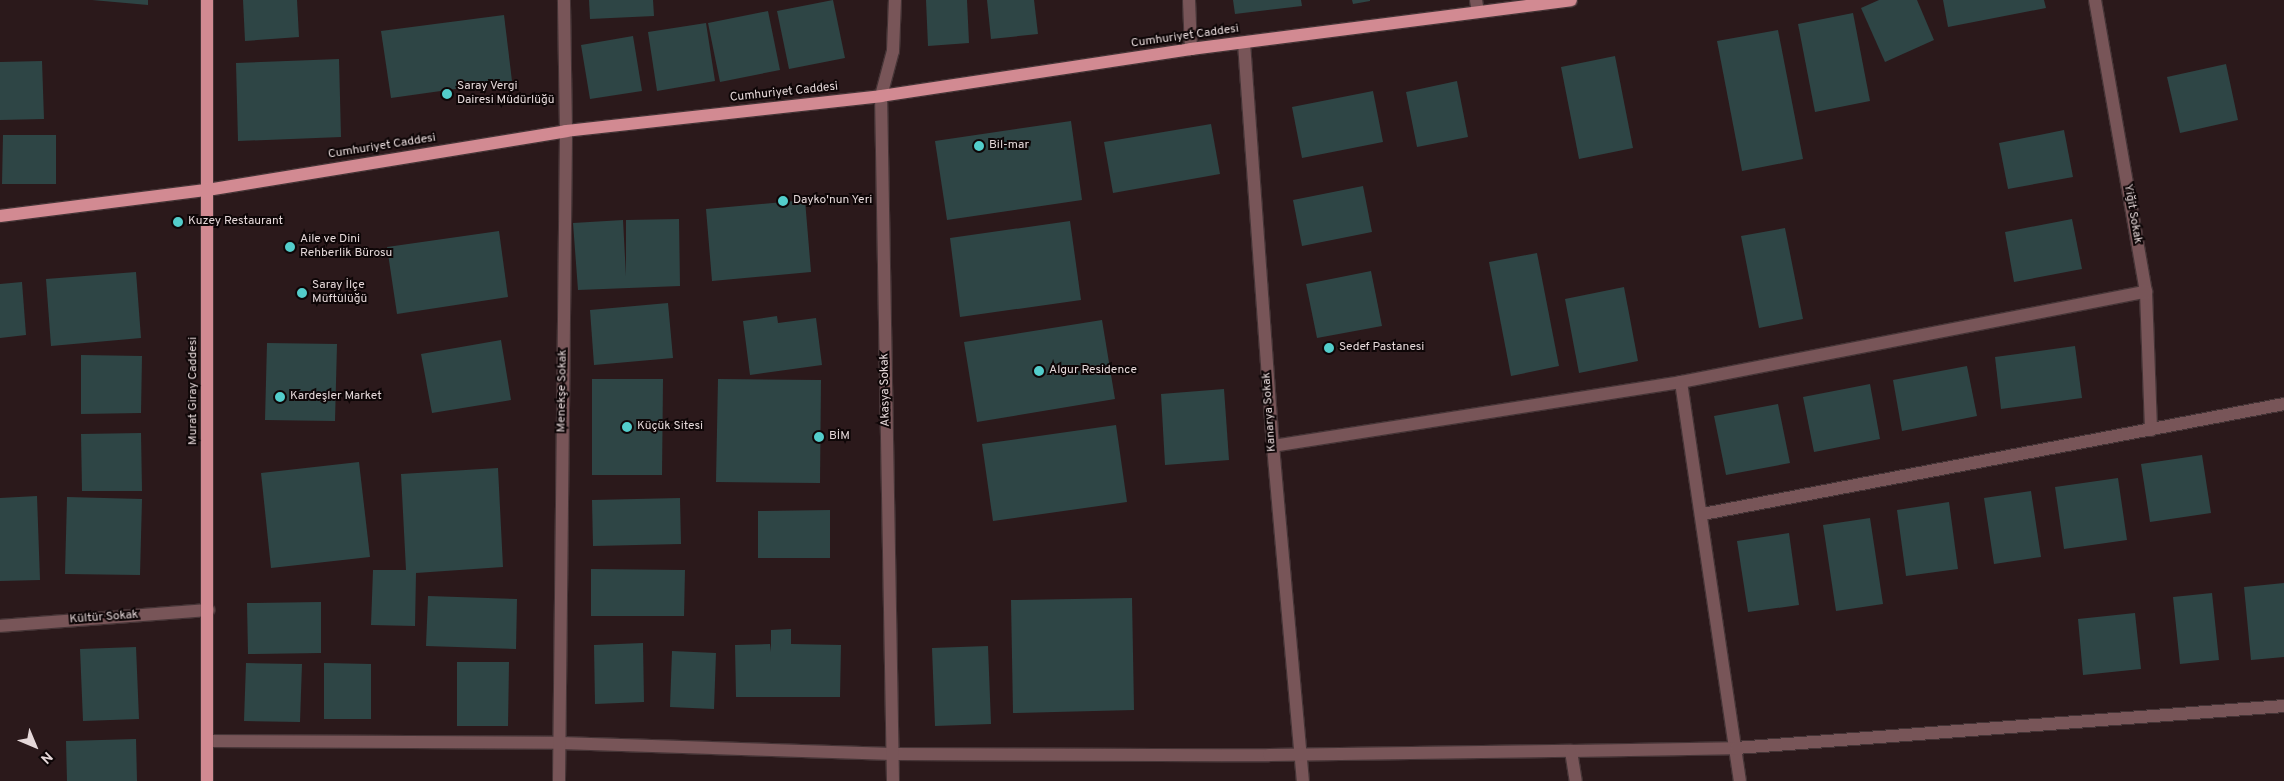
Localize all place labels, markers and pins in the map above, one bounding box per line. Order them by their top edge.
place label: Saray Vergi Dairesi Müdürlüğü [457,80,554,108]
marker: Saray Vergi Dairesi Müdürlüğü [441,88,453,100]
place label: Bil-mar [989,139,1029,153]
marker: Bil-mar [973,140,985,152]
place label: Dayko'nun Yeri [793,194,873,208]
marker: Dayko'nun Yeri [777,195,789,207]
place label: Kuzey Restaurant [188,215,283,229]
marker: Kuzey Restaurant [172,216,184,228]
place label: Aile ve Dini Rehberlik Bürosu [300,233,392,261]
marker: Aile ve Dini Rehberlik Bürosu [284,241,296,253]
place label: Saray İlçe Müftülüğü [312,279,367,307]
marker: Saray İlçe Müftülüğü [296,287,308,299]
place label: Sedef Pastanesi [1339,341,1424,355]
marker: Sedef Pastanesi [1323,342,1335,354]
place label: Algur Residence [1049,364,1137,378]
marker: Algur Residence [1033,365,1045,377]
place label: Kardeşler Market [290,390,382,404]
marker: Kardeşler Market [274,391,286,403]
place label: Küçük Sitesi [637,420,703,434]
marker: Küçük Sitesi [621,421,633,433]
place label: BİM [829,430,850,444]
marker: BİM [813,431,825,443]

